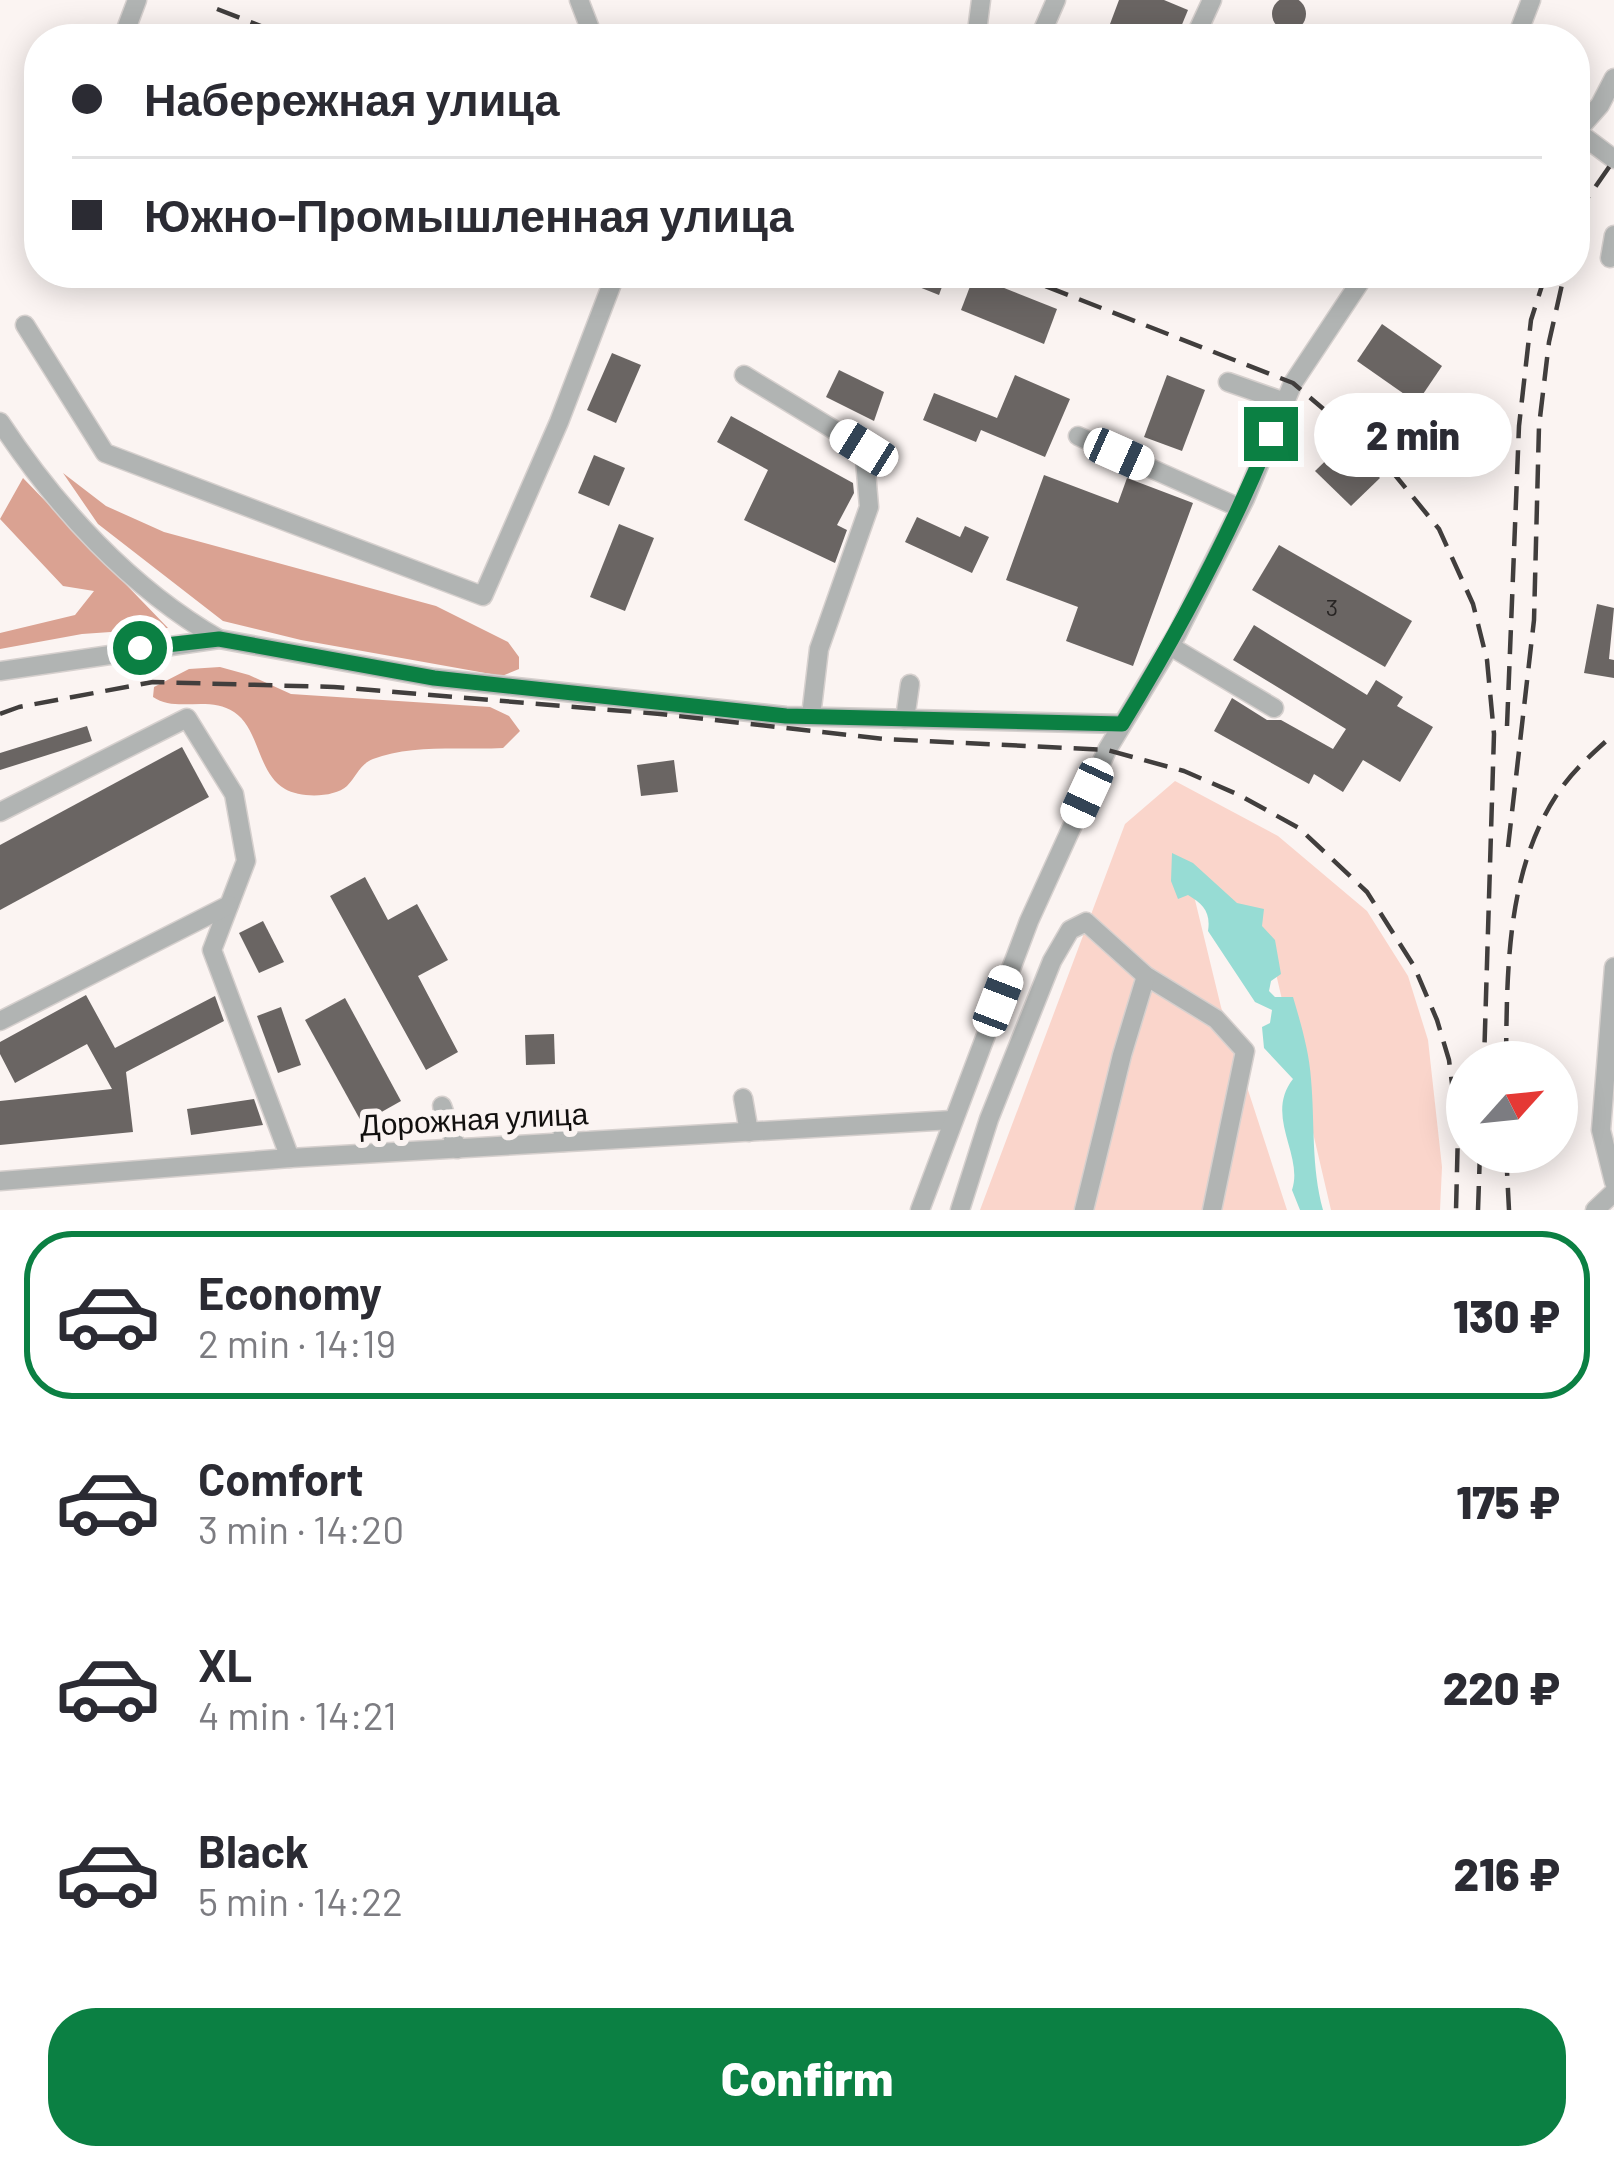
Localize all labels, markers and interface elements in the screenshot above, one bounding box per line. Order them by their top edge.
text: Набережная улица [144,71,560,125]
text: Южно-Промышленная улица [144,187,793,241]
callout: 2 min [1313,392,1511,476]
route end [1244,407,1298,461]
text: 2 min [1366,411,1460,458]
car [824,414,904,482]
car [1079,423,1159,485]
house number: 3 [1326,592,1338,621]
route start [113,621,167,675]
car [1055,753,1119,833]
car [968,961,1028,1041]
north arrow [1446,1041,1578,1173]
map controls [1446,1041,1578,1173]
street label: Дорожная улица [359,1094,589,1142]
icon: car [54,1261,162,1369]
text: Economy [198,1265,382,1319]
text: 130 ₽ [1453,1288,1560,1342]
text: 2 min · 14:19 [198,1319,396,1366]
icon: car [54,1447,162,1555]
text: Comfort [198,1451,364,1505]
text: 175 ₽ [1456,1474,1560,1528]
text: 3 min · 14:20 [198,1505,404,1552]
icon: car [54,1633,162,1741]
text: XL [198,1637,252,1691]
text: 220 ₽ [1443,1660,1560,1714]
text: 4 min · 14:21 [198,1691,397,1738]
icon: car [54,1819,162,1927]
text: Black [198,1823,309,1877]
text: 216 ₽ [1454,1846,1560,1900]
text: 5 min · 14:22 [198,1877,403,1924]
button: Confirm [48,2008,1566,2146]

